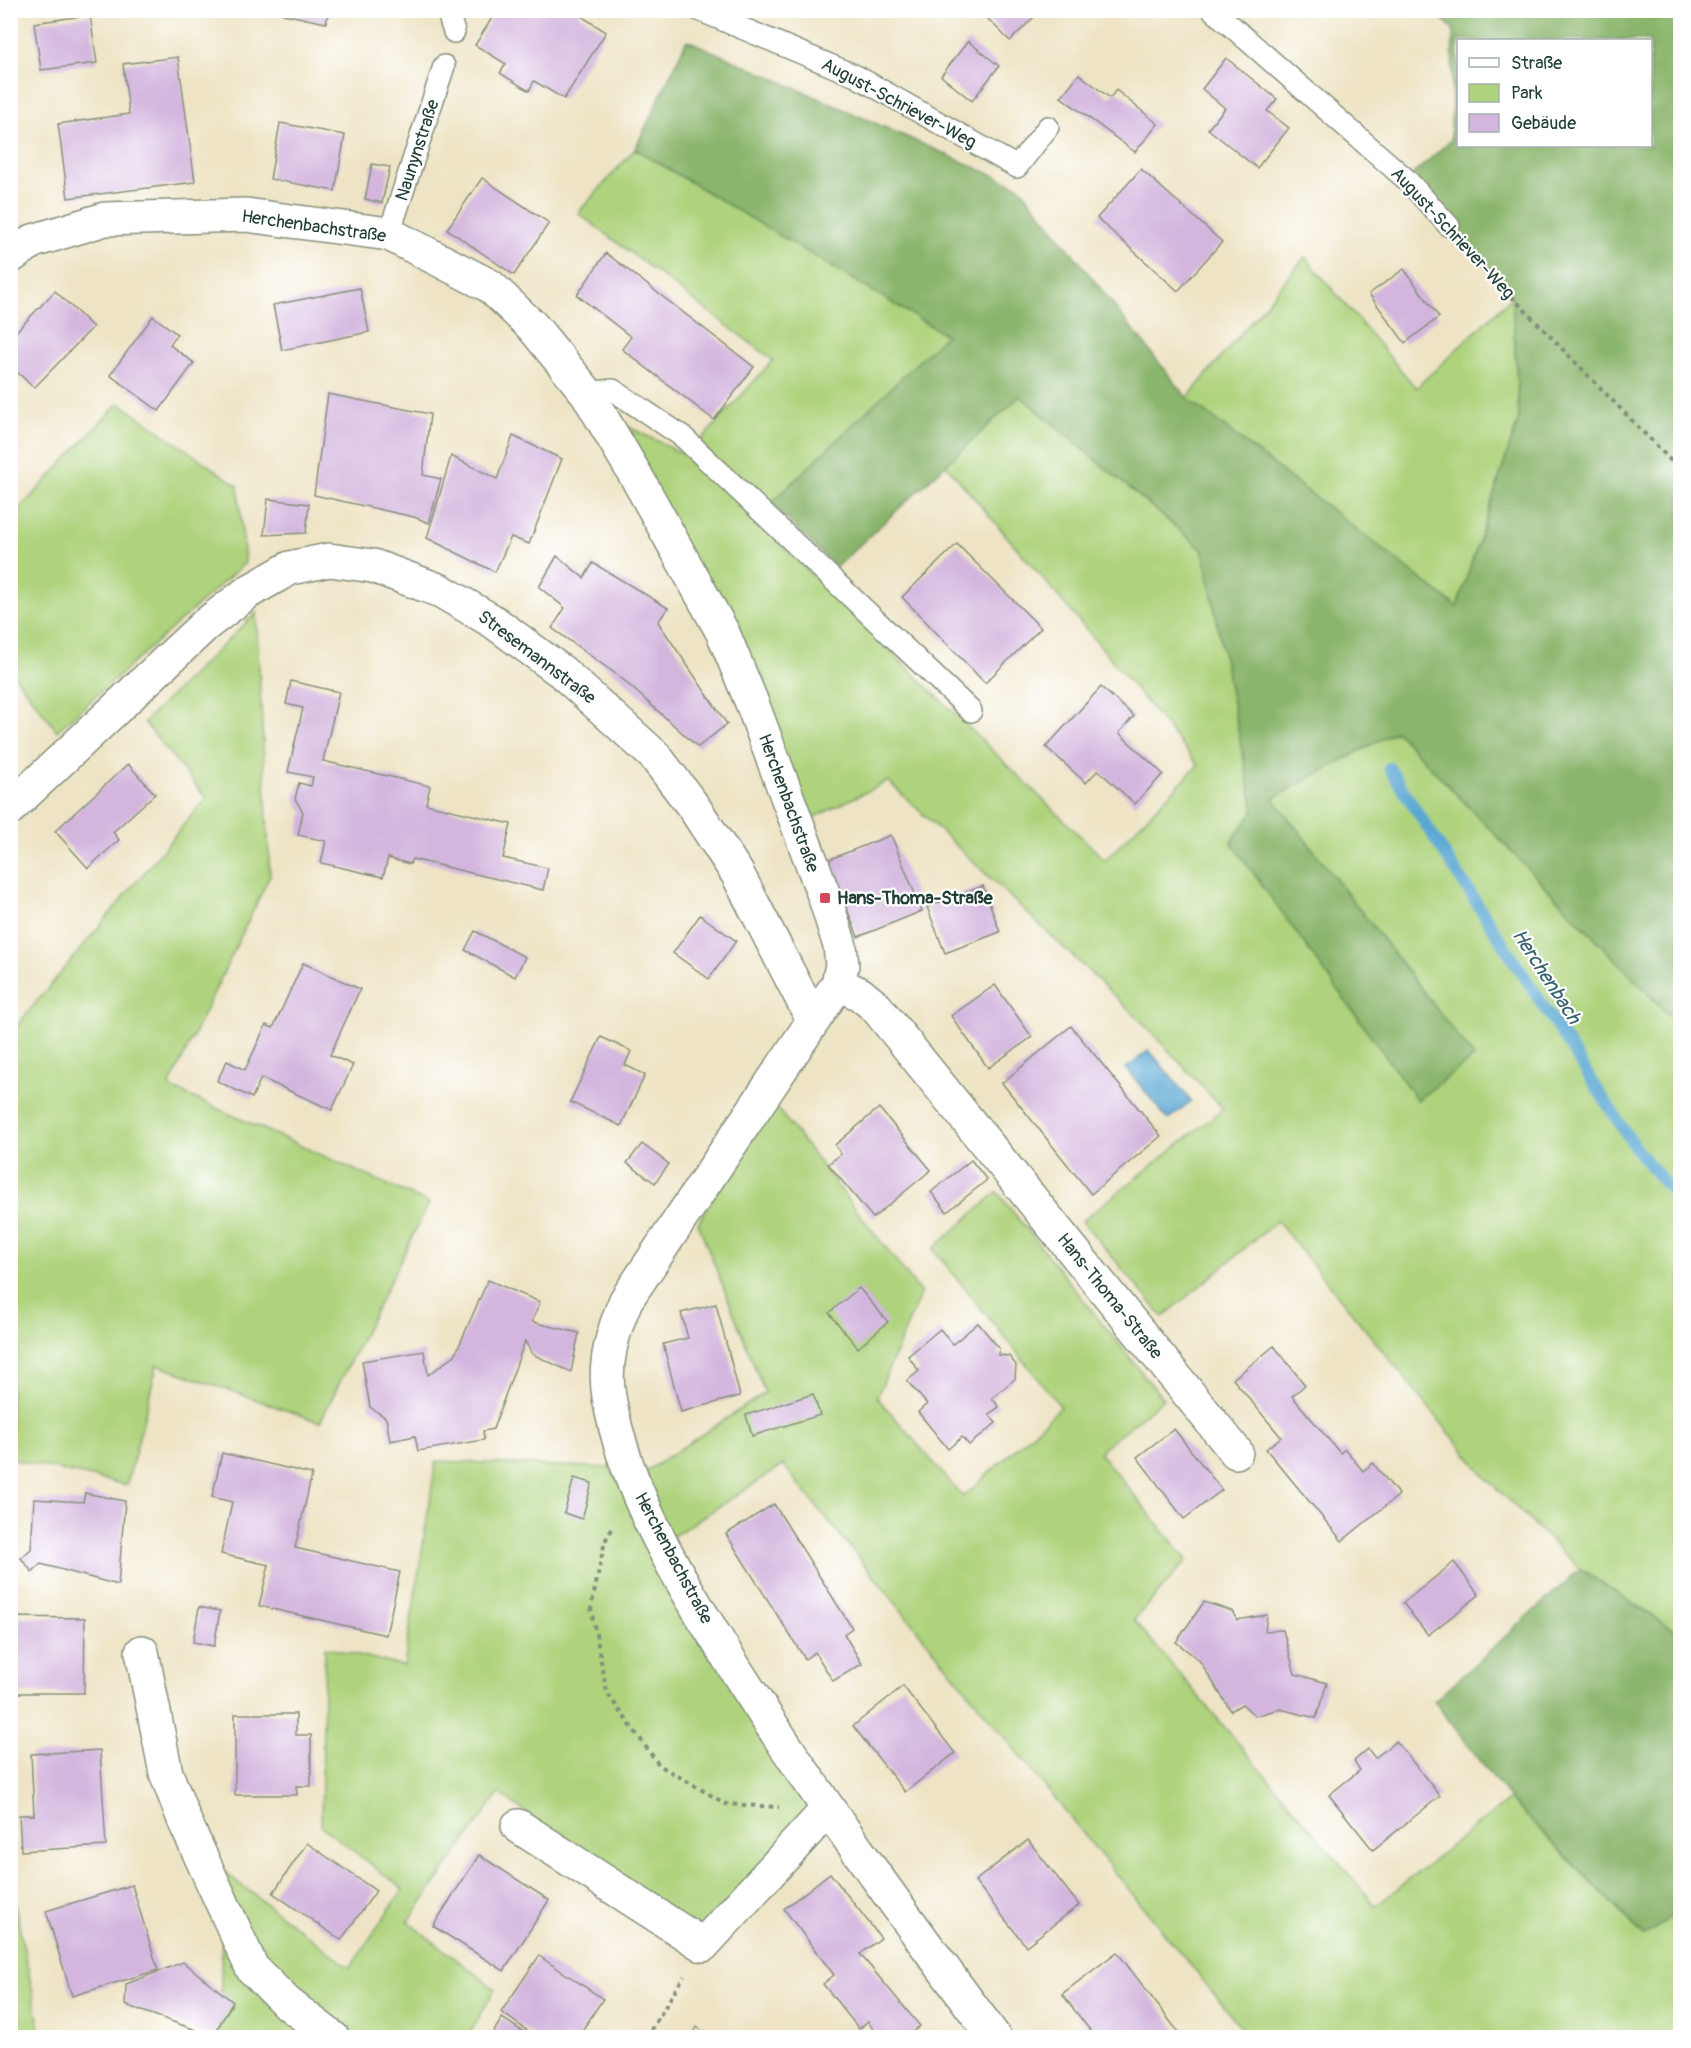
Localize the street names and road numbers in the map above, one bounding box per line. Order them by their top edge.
street label: August-Schriever-Weg [817,53,980,154]
street label: Naunynstraße [390,96,445,204]
street label: August-Schriever-Weg [1386,163,1520,304]
street label: Herchenbachstraße [240,205,388,248]
street label: Stresemannstraße [473,605,600,709]
street label: Herchenbachstraße [753,731,824,876]
street label: Hans-Thoma-Straße [1052,1229,1168,1364]
street label: Herchenbachstraße [629,1488,718,1628]

